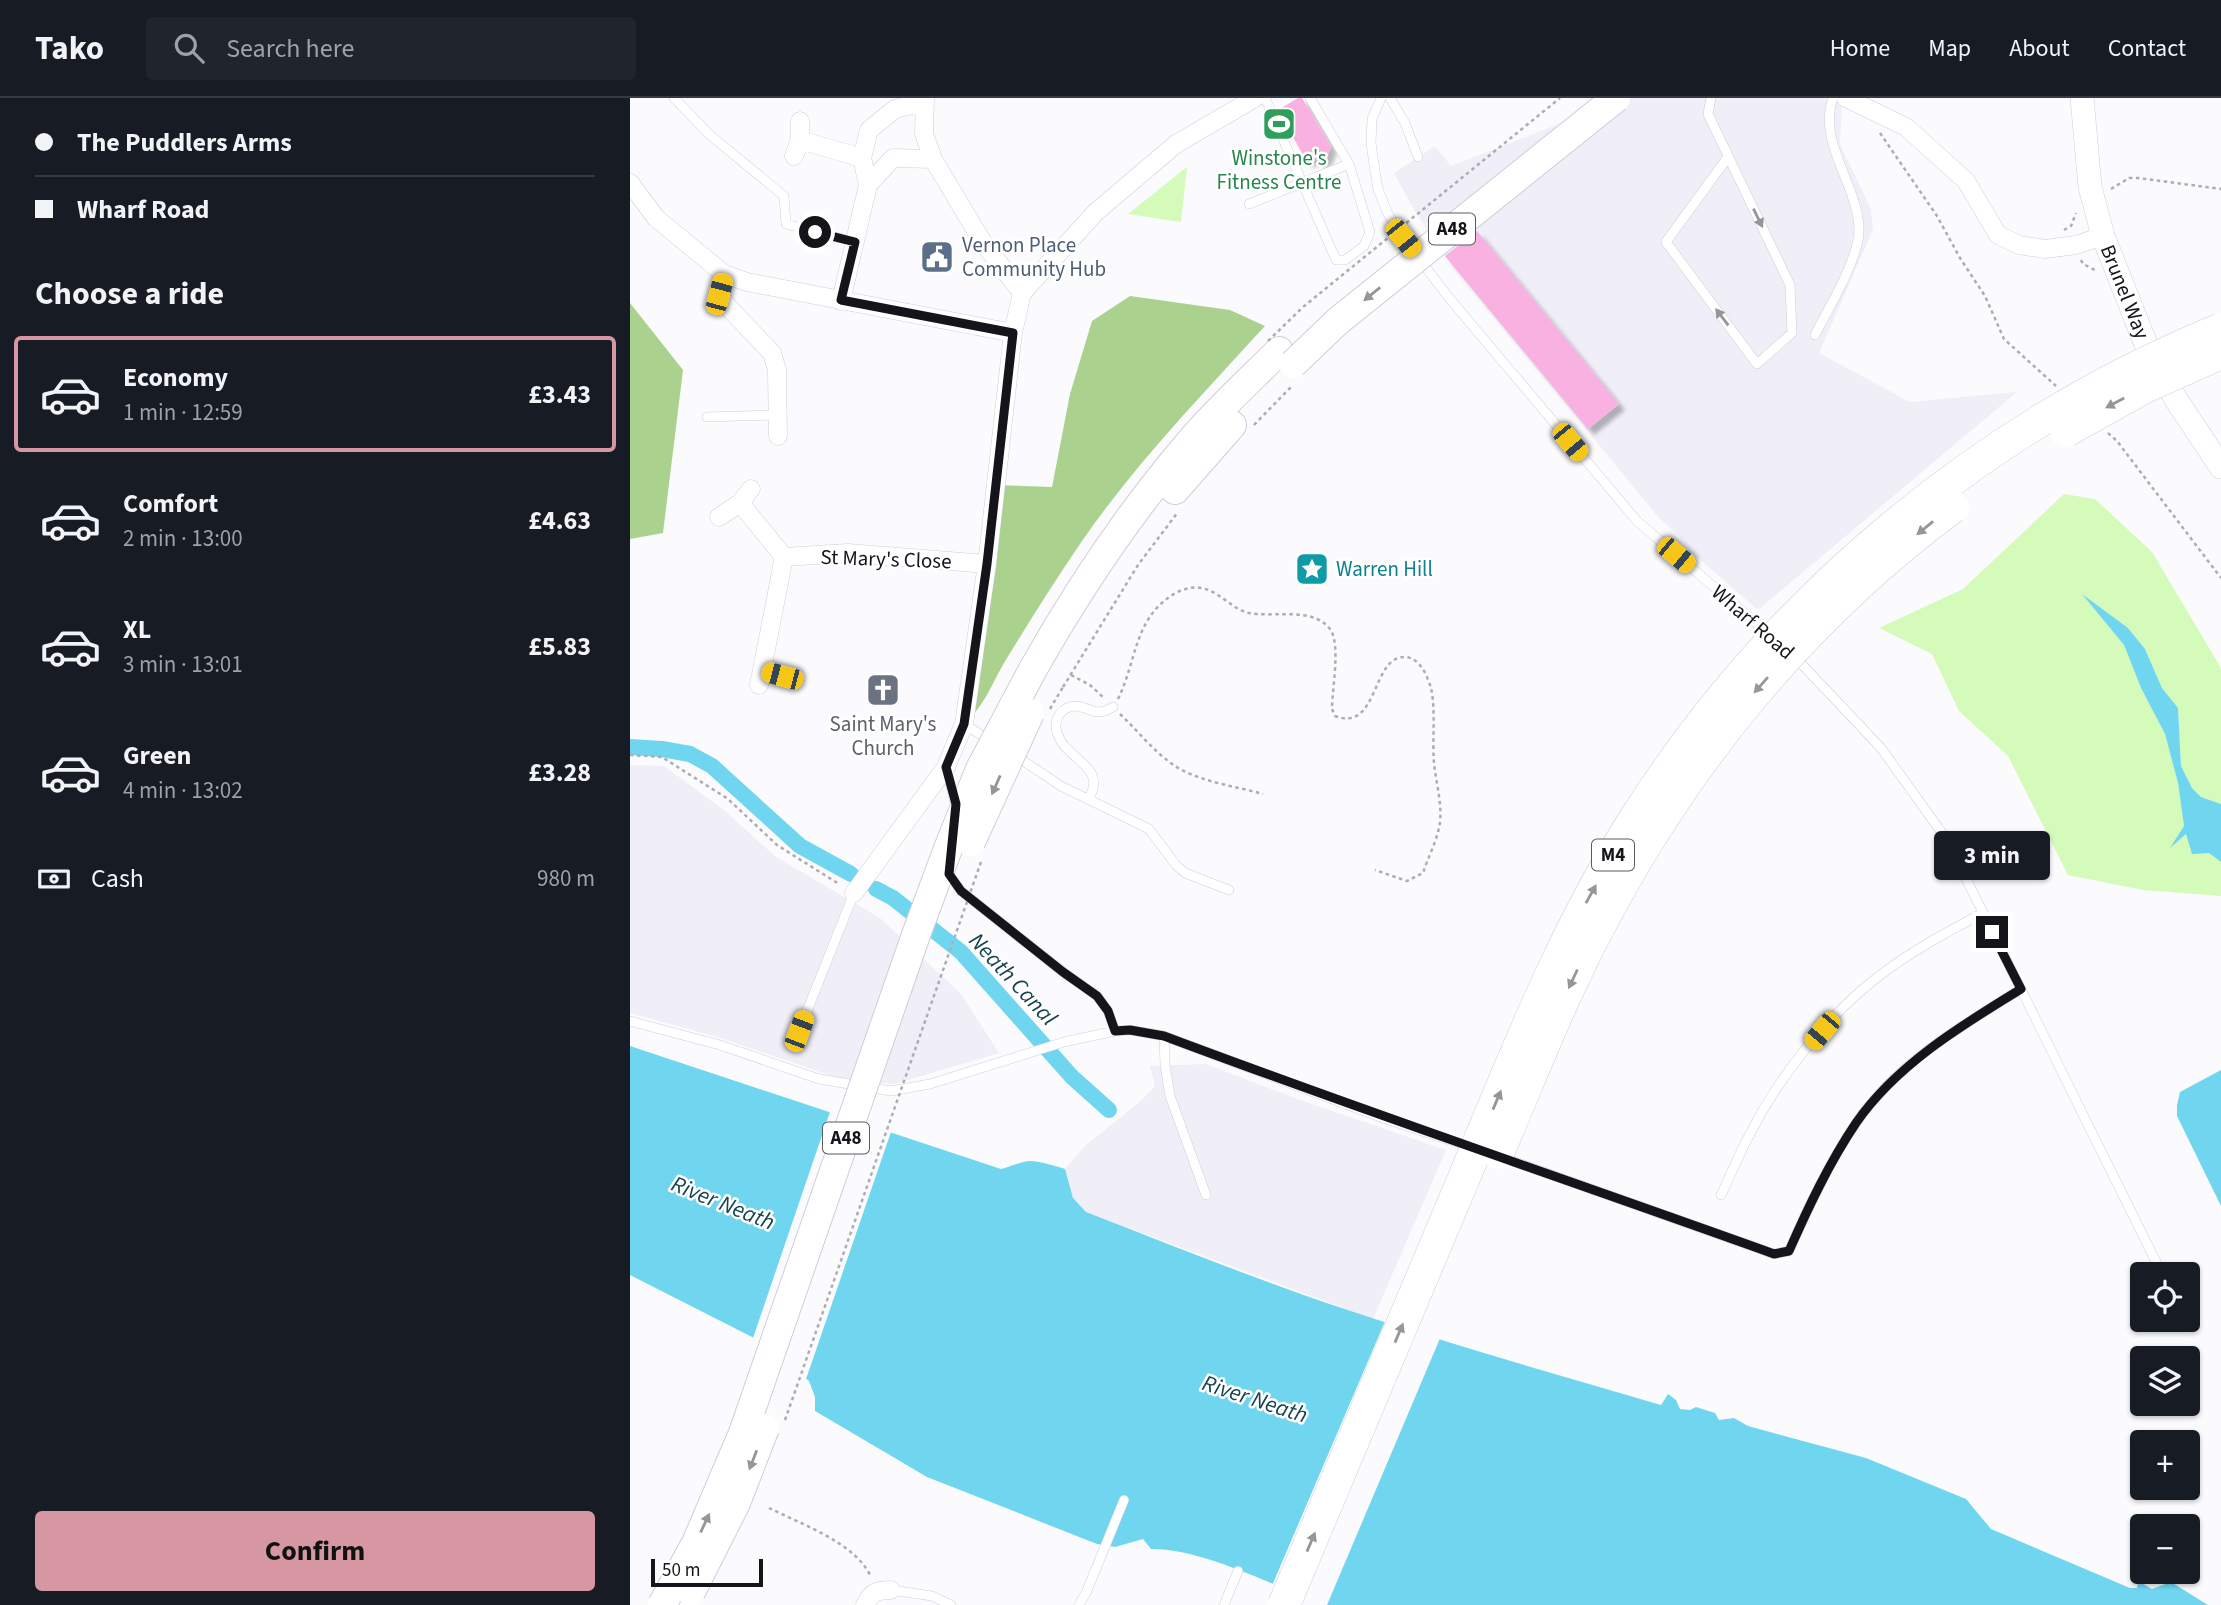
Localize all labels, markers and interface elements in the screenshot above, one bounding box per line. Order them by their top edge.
search box [146,17,636,80]
text: Tako [35,25,104,72]
icon: search [170,29,208,67]
text: Search here [226,30,354,67]
text: Home [1830,31,1890,66]
text: Map [1928,31,1971,66]
text: About [2009,31,2070,66]
text: Contact [2108,31,2186,66]
sports icon: Winstone's Fitness Centre [1260,105,1298,143]
text: The Puddlers Arms [77,124,292,161]
place label: Winstone's Fitness Centre [1217,143,1341,197]
text: Wharf Road [77,191,210,228]
one-way arrow [1752,208,1763,228]
road number: A48 [1429,214,1475,244]
car [1382,215,1425,261]
route start [799,216,831,248]
place label: Vernon Place Community Hub [962,230,1106,284]
public building icon: Vernon Place Community Hub [918,238,956,276]
street label: Brunel Way [2093,240,2157,344]
text: Choose a ride [35,271,224,317]
car [704,271,735,317]
one-way arrow [1363,286,1380,301]
one-way arrow [1715,308,1729,327]
text: Economy [123,359,228,396]
icon: car [39,363,102,426]
text: £3.43 [528,376,591,413]
text: 1 min · 12:59 [123,396,243,429]
one-way arrow [2105,397,2125,409]
car [1549,419,1592,465]
text: Comfort [123,485,218,522]
icon: car [39,489,102,552]
text: £4.63 [528,502,591,539]
one-way arrow [1917,520,1934,535]
text: 2 min · 13:00 [123,522,243,555]
car [1654,533,1699,577]
street label: St Mary's Close [820,542,952,576]
place icon: Warren Hill [1293,550,1331,588]
place label: Warren Hill [1336,554,1433,584]
street label: Wharf Road [1705,577,1801,667]
text: XL [123,611,151,648]
icon: car [39,615,102,678]
text: £5.83 [528,628,591,665]
text: 3 min · 13:01 [123,648,243,681]
car [759,660,806,692]
church icon: Saint Mary's Church [864,671,902,709]
one-way arrow [1754,677,1769,694]
place label: Saint Mary's Church [830,709,937,763]
text: Green [123,737,191,774]
icon: car [39,741,102,804]
text: £3.28 [528,754,591,791]
text: 4 min · 13:02 [123,774,243,807]
one-way arrow [990,775,1002,795]
callout: 3 min [1934,830,2050,880]
text: 3 min [1964,839,2020,872]
road number: M4 [1592,840,1634,870]
icon: cash [35,860,73,898]
text: Cash [91,860,144,897]
text: 980 m [537,862,595,895]
one-way arrow [1585,883,1597,903]
route end [1976,916,2008,948]
water label: Neath Canal [961,925,1065,1033]
one-way arrow [1567,969,1579,989]
car [782,1008,817,1054]
car [1801,1008,1844,1054]
one-way arrow [1491,1090,1502,1111]
road number: A48 [823,1122,869,1154]
water label: River Neath [666,1167,780,1239]
map controls [2130,1262,2200,1584]
button: locate [2130,1262,2200,1332]
one-way arrow [1394,1322,1405,1343]
button: layers [2130,1346,2200,1416]
water label: River Neath [1198,1366,1312,1432]
button: + [2130,1430,2200,1500]
one-way arrow [748,1450,759,1471]
button: Confirm [35,1511,595,1591]
one-way arrow [699,1513,711,1533]
button: − [2130,1514,2200,1584]
one-way arrow [1305,1531,1316,1552]
scale bar [651,1556,763,1588]
text: 50 m [662,1557,700,1584]

